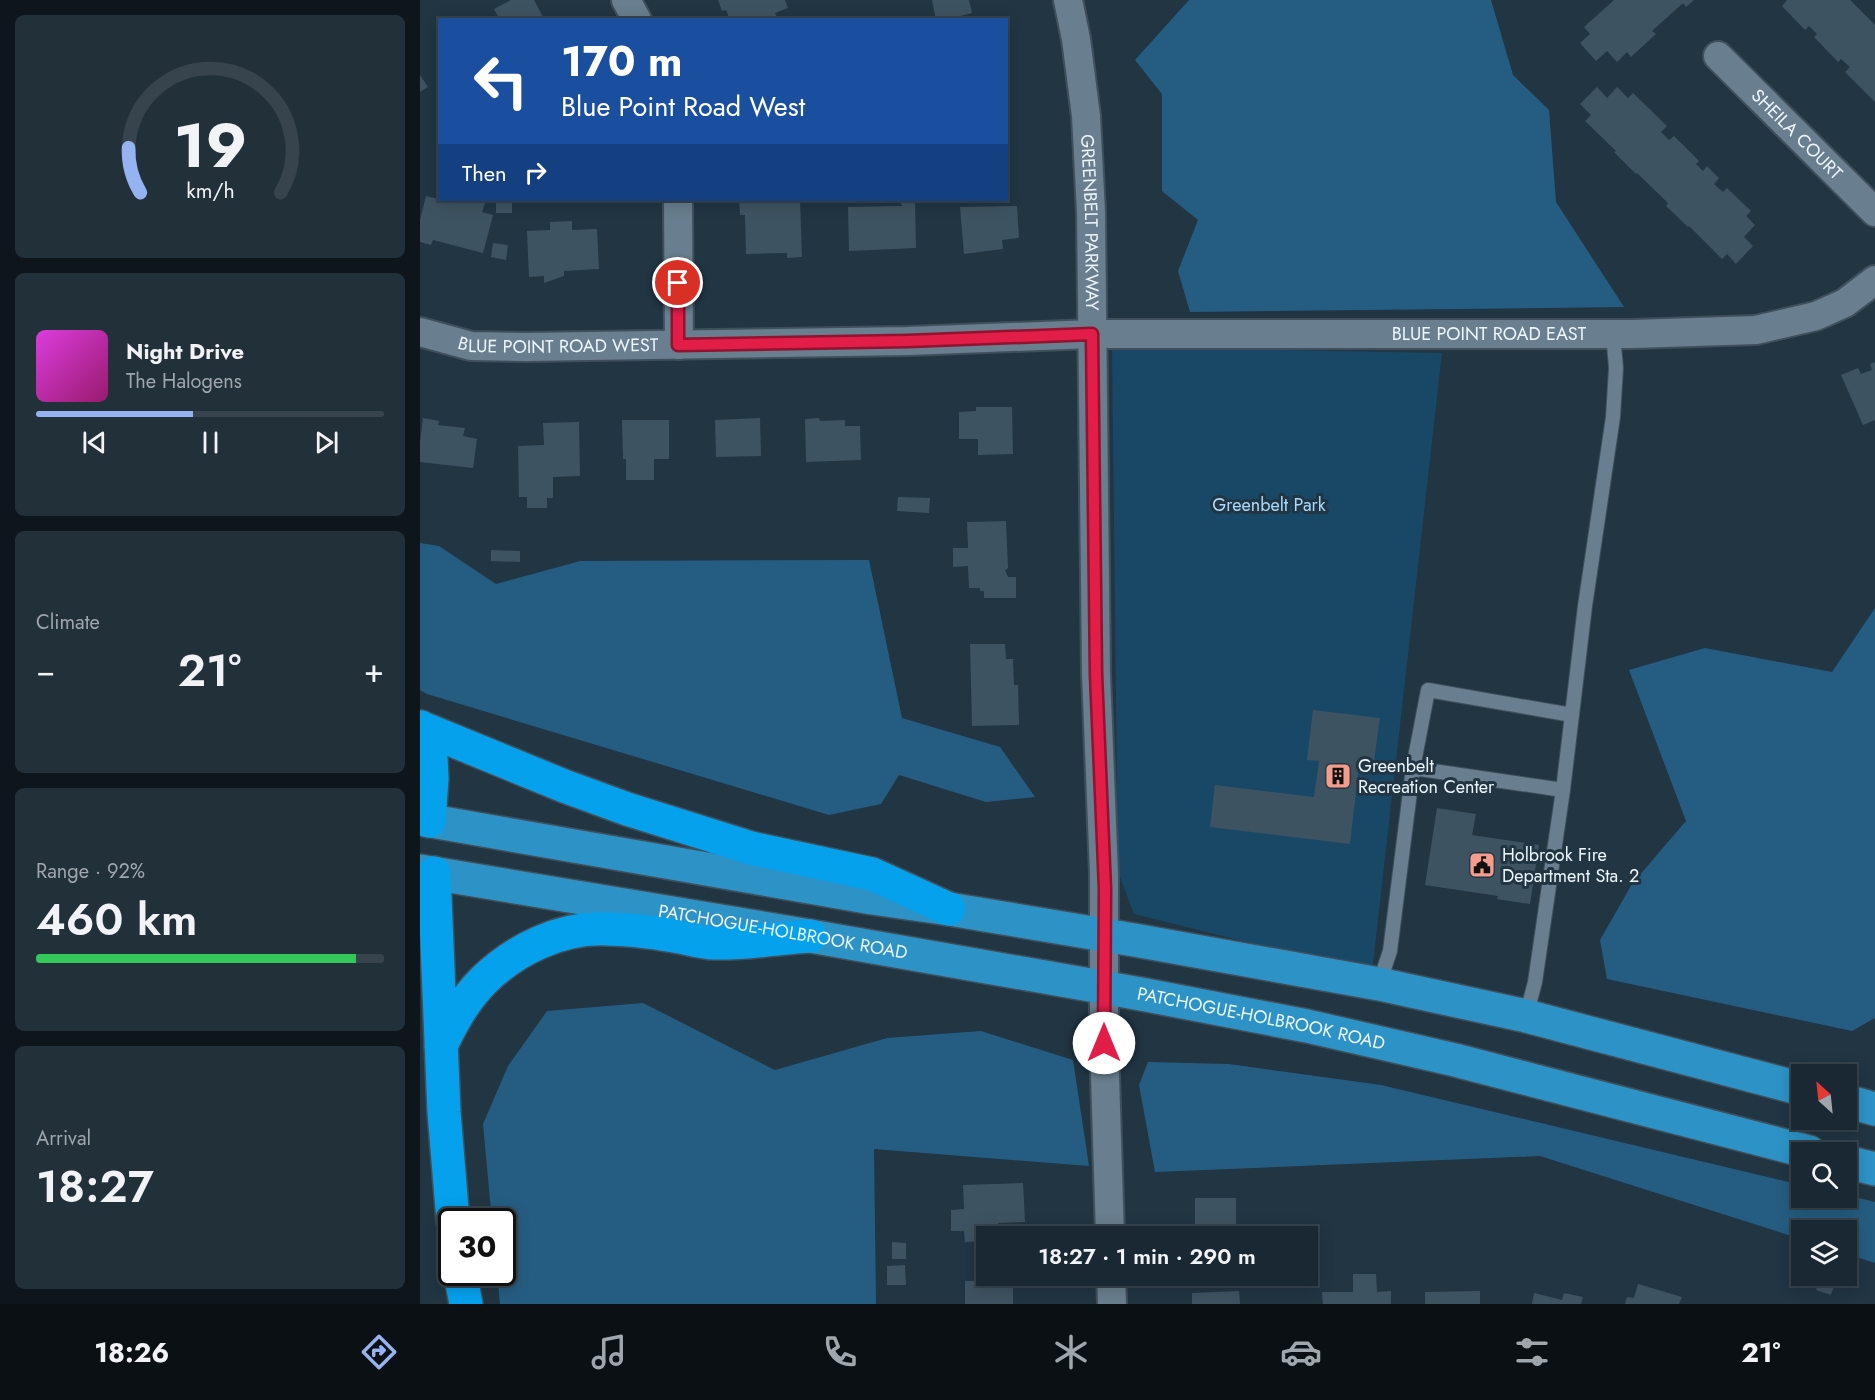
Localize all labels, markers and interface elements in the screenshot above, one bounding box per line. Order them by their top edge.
text: 170 m [561,31,683,92]
icon: left [462,42,540,120]
street label: SHEILA COURT [1745,83,1849,186]
text: Blue Point Road West [561,87,805,126]
text: 19 [173,101,247,191]
street label: GREENBELT PARKWAY [1074,134,1105,312]
icon: right [519,156,552,189]
text: Then [462,157,507,189]
text: km/h [186,176,234,207]
pin [652,257,703,308]
icon: arrive [661,266,694,299]
street label: BLUE POINT ROAD EAST [1392,321,1587,347]
street label: BLUE POINT ROAD WEST [455,330,659,360]
text: Night Drive [126,335,244,367]
text: The Halogens [126,367,242,396]
icon: previous [78,426,111,459]
icon: pause [194,426,227,459]
icon: next [310,426,343,459]
park label: Greenbelt Park [1212,492,1326,518]
text: Climate [36,608,100,637]
text: 21° [178,638,241,703]
text: − [36,647,55,694]
text: + [364,647,384,694]
place label: Greenbelt Recreation Center [1358,753,1495,800]
building icon: Greenbelt Recreation Center [1323,761,1353,791]
place label: Holbrook Fire Department Sta. 2 [1502,842,1639,889]
public building icon: Holbrook Fire Department Sta. 2 [1467,850,1497,880]
text: Range · 92% [36,857,145,886]
text: 460 km [36,887,197,952]
street label: PATCHOGUE-HOLBROOK ROAD [656,898,910,966]
street label: PATCHOGUE-HOLBROOK ROAD [1135,981,1388,1057]
position arrow [1072,1011,1136,1075]
north arrow [1791,1064,1857,1130]
map controls [1791,1064,1857,1286]
text: Arrival [36,1124,91,1153]
button: search [1791,1142,1857,1208]
text: 18:27 [36,1154,154,1219]
speed limit sign: 30 [438,1208,516,1286]
button: layers [1791,1220,1857,1286]
text: 18:27 · 1 min · 290 m [1038,1240,1256,1272]
icon: directions [358,1331,400,1373]
icon: music [588,1331,630,1373]
icon: phone [819,1331,861,1373]
icon: climate [1050,1331,1092,1373]
icon: car [1280,1331,1322,1373]
icon: filters [1511,1331,1553,1373]
text: 18:26 [94,1333,169,1372]
text: 21° [1741,1333,1781,1372]

